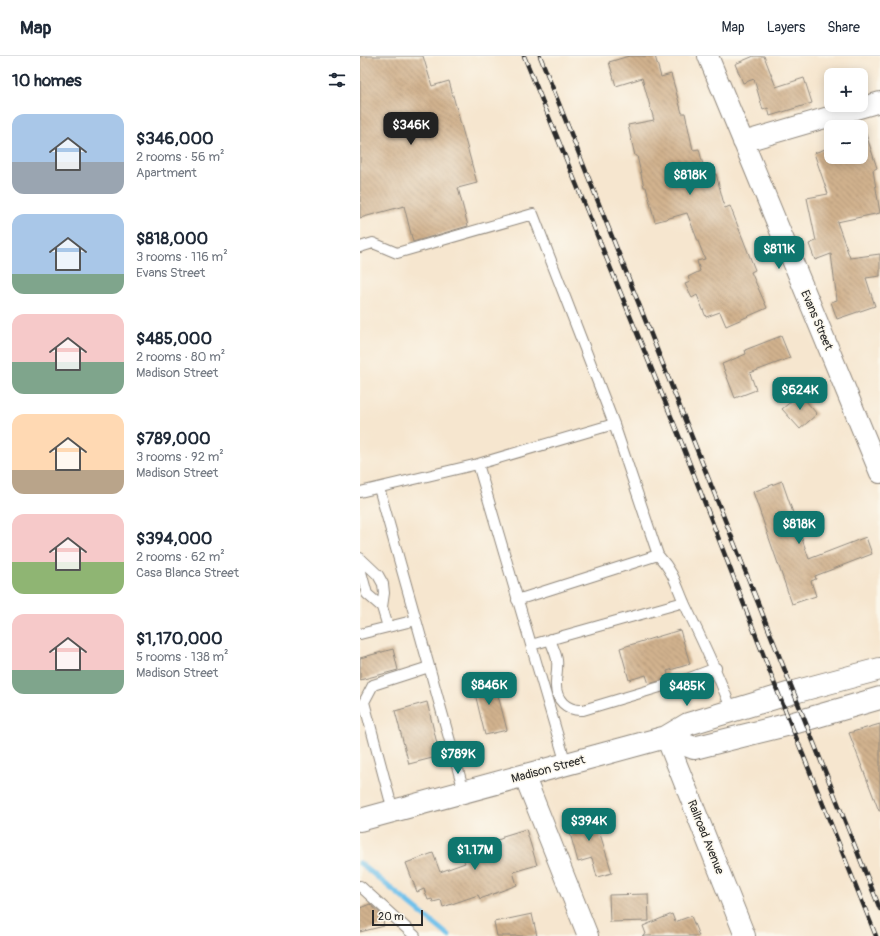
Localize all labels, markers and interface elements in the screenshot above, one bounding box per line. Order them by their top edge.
text: Map [20,16,51,40]
text: Map [722,19,745,36]
text: Layers [767,19,805,36]
text: Share [827,19,860,36]
map controls [824,68,868,164]
button: + [824,68,868,112]
icon: filters [326,69,348,91]
text: 10 homes [12,70,82,91]
pin: $346K [383,112,439,146]
text: $346K [392,117,430,133]
button: − [824,120,868,164]
text: $346,000 [136,128,214,149]
icon: home [44,130,92,178]
text: 2 rooms · 56 m² [136,149,224,165]
pin: $818K [662,162,718,196]
text: Apartment [136,165,197,181]
text: $818K [673,167,707,183]
text: $818,000 [136,228,208,249]
icon: home [44,230,92,278]
pin: $811K [751,236,807,270]
text: $811K [763,241,795,257]
text: 3 rooms · 116 m² [136,249,228,265]
text: Evans Street [136,265,205,281]
street label: Evans Street [797,288,836,353]
text: $485,000 [136,328,212,349]
icon: home [44,330,92,378]
text: 2 rooms · 80 m² [136,349,225,365]
text: Madison Street [136,365,218,381]
pin: $624K [772,377,828,411]
text: $624K [781,382,819,398]
text: $789,000 [136,428,211,449]
icon: home [44,430,92,478]
text: 3 rooms · 92 m² [136,449,224,465]
text: Madison Street [136,465,218,481]
pin: $818K [771,511,827,545]
text: $818K [782,516,816,532]
text: $394,000 [136,528,212,549]
icon: home [44,530,92,578]
text: 2 rooms · 62 m² [136,549,225,565]
text: Casa Blanca Street [136,565,239,581]
text: $1,170,000 [136,628,223,649]
icon: home [44,630,92,678]
text: 5 rooms · 138 m² [136,649,229,665]
text: Madison Street [136,665,218,681]
pin: $846K [461,672,517,706]
pin: $485K [659,673,715,707]
text: $846K [471,677,507,693]
text: $485K [669,678,705,694]
pin: $789K [430,741,486,775]
text: $789K [440,746,476,762]
street label: Madison Street [510,752,587,787]
street label: Railroad Avenue [684,798,727,877]
pin: $394K [561,808,617,842]
text: $394K [571,813,607,829]
pin: $1.17M [442,837,508,871]
text: $1.17M [457,842,493,858]
scale bar [372,908,423,927]
text: 20 m [378,910,404,923]

